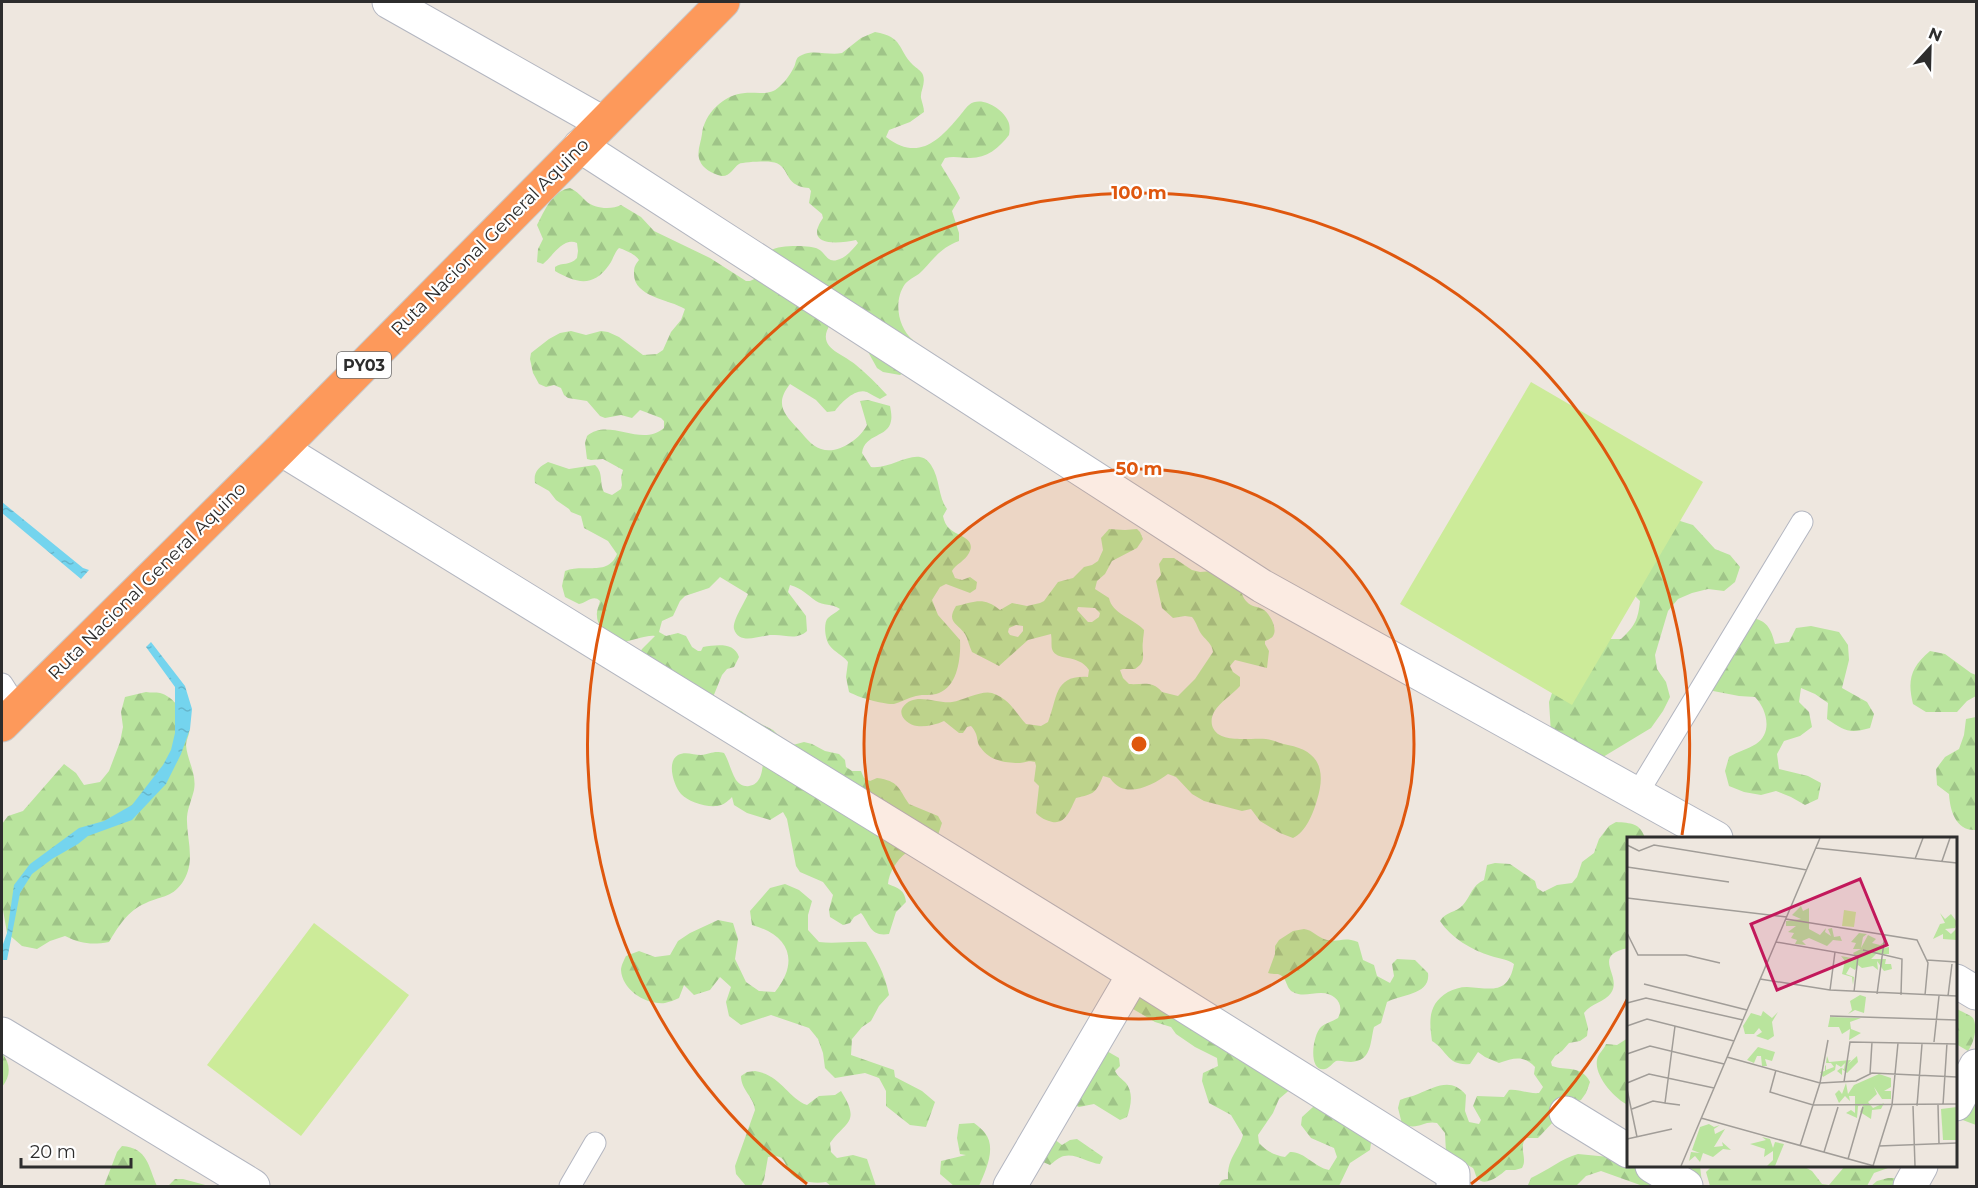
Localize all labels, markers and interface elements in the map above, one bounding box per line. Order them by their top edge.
north arrow [1900,18,1960,78]
text: N [1926,23,1945,46]
street label: Ruta Nacional General Aquino [386,133,594,341]
text: 100 m [1111,182,1167,204]
road number: PY03 [337,352,391,378]
text: 50 m [1116,458,1162,480]
street label: Ruta Nacional General Aquino [43,477,251,685]
centre of rings [1129,734,1149,754]
inset map [1627,837,1957,1167]
scale bar [21,1131,130,1169]
text: 20 m [30,1141,76,1163]

